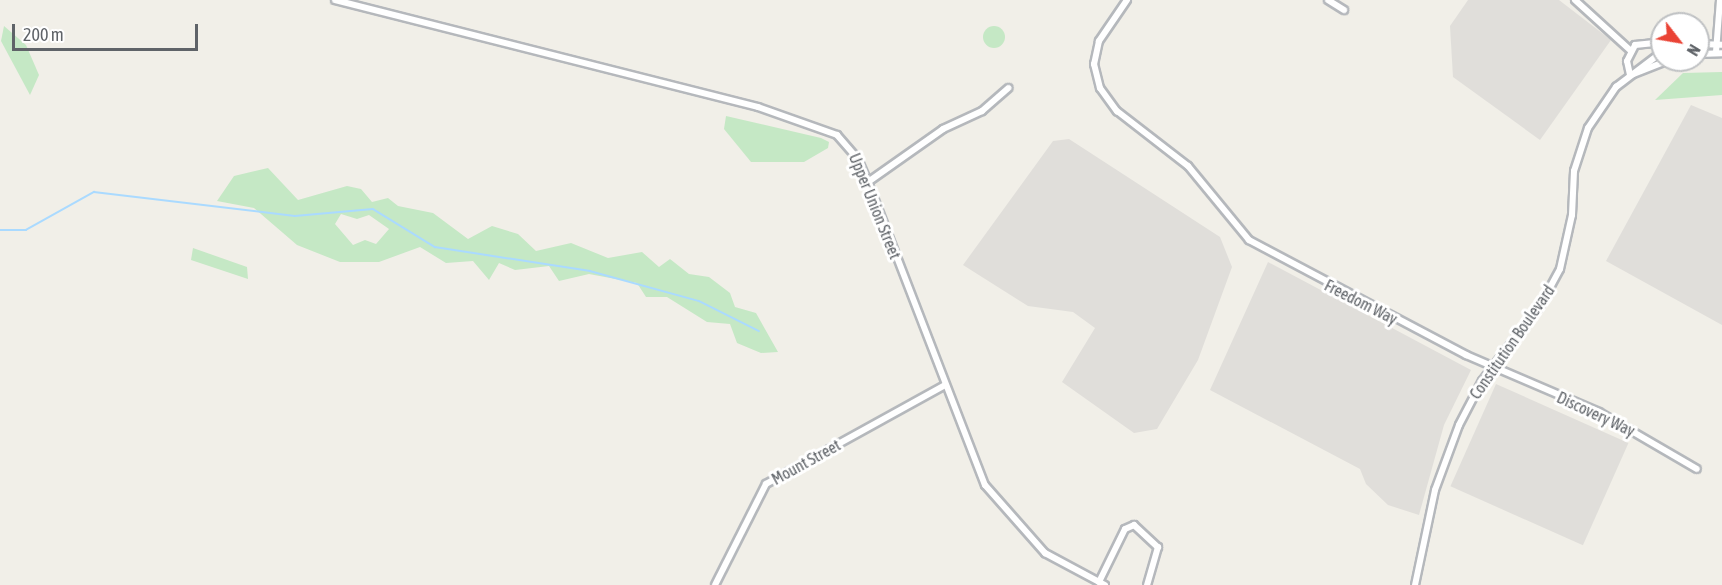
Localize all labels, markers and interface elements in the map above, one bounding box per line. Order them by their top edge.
scale bar [15,12,201,50]
north arrow [1650,12,1710,72]
text: 200 m [23,24,64,45]
text: N [1684,42,1704,59]
street label: Upper Union Street [845,150,905,262]
street label: Freedom Way [1321,275,1401,329]
street label: Constitution Boulevard [1466,281,1558,403]
street label: Discovery Way [1554,388,1638,440]
street label: Mount Street [768,435,844,489]

